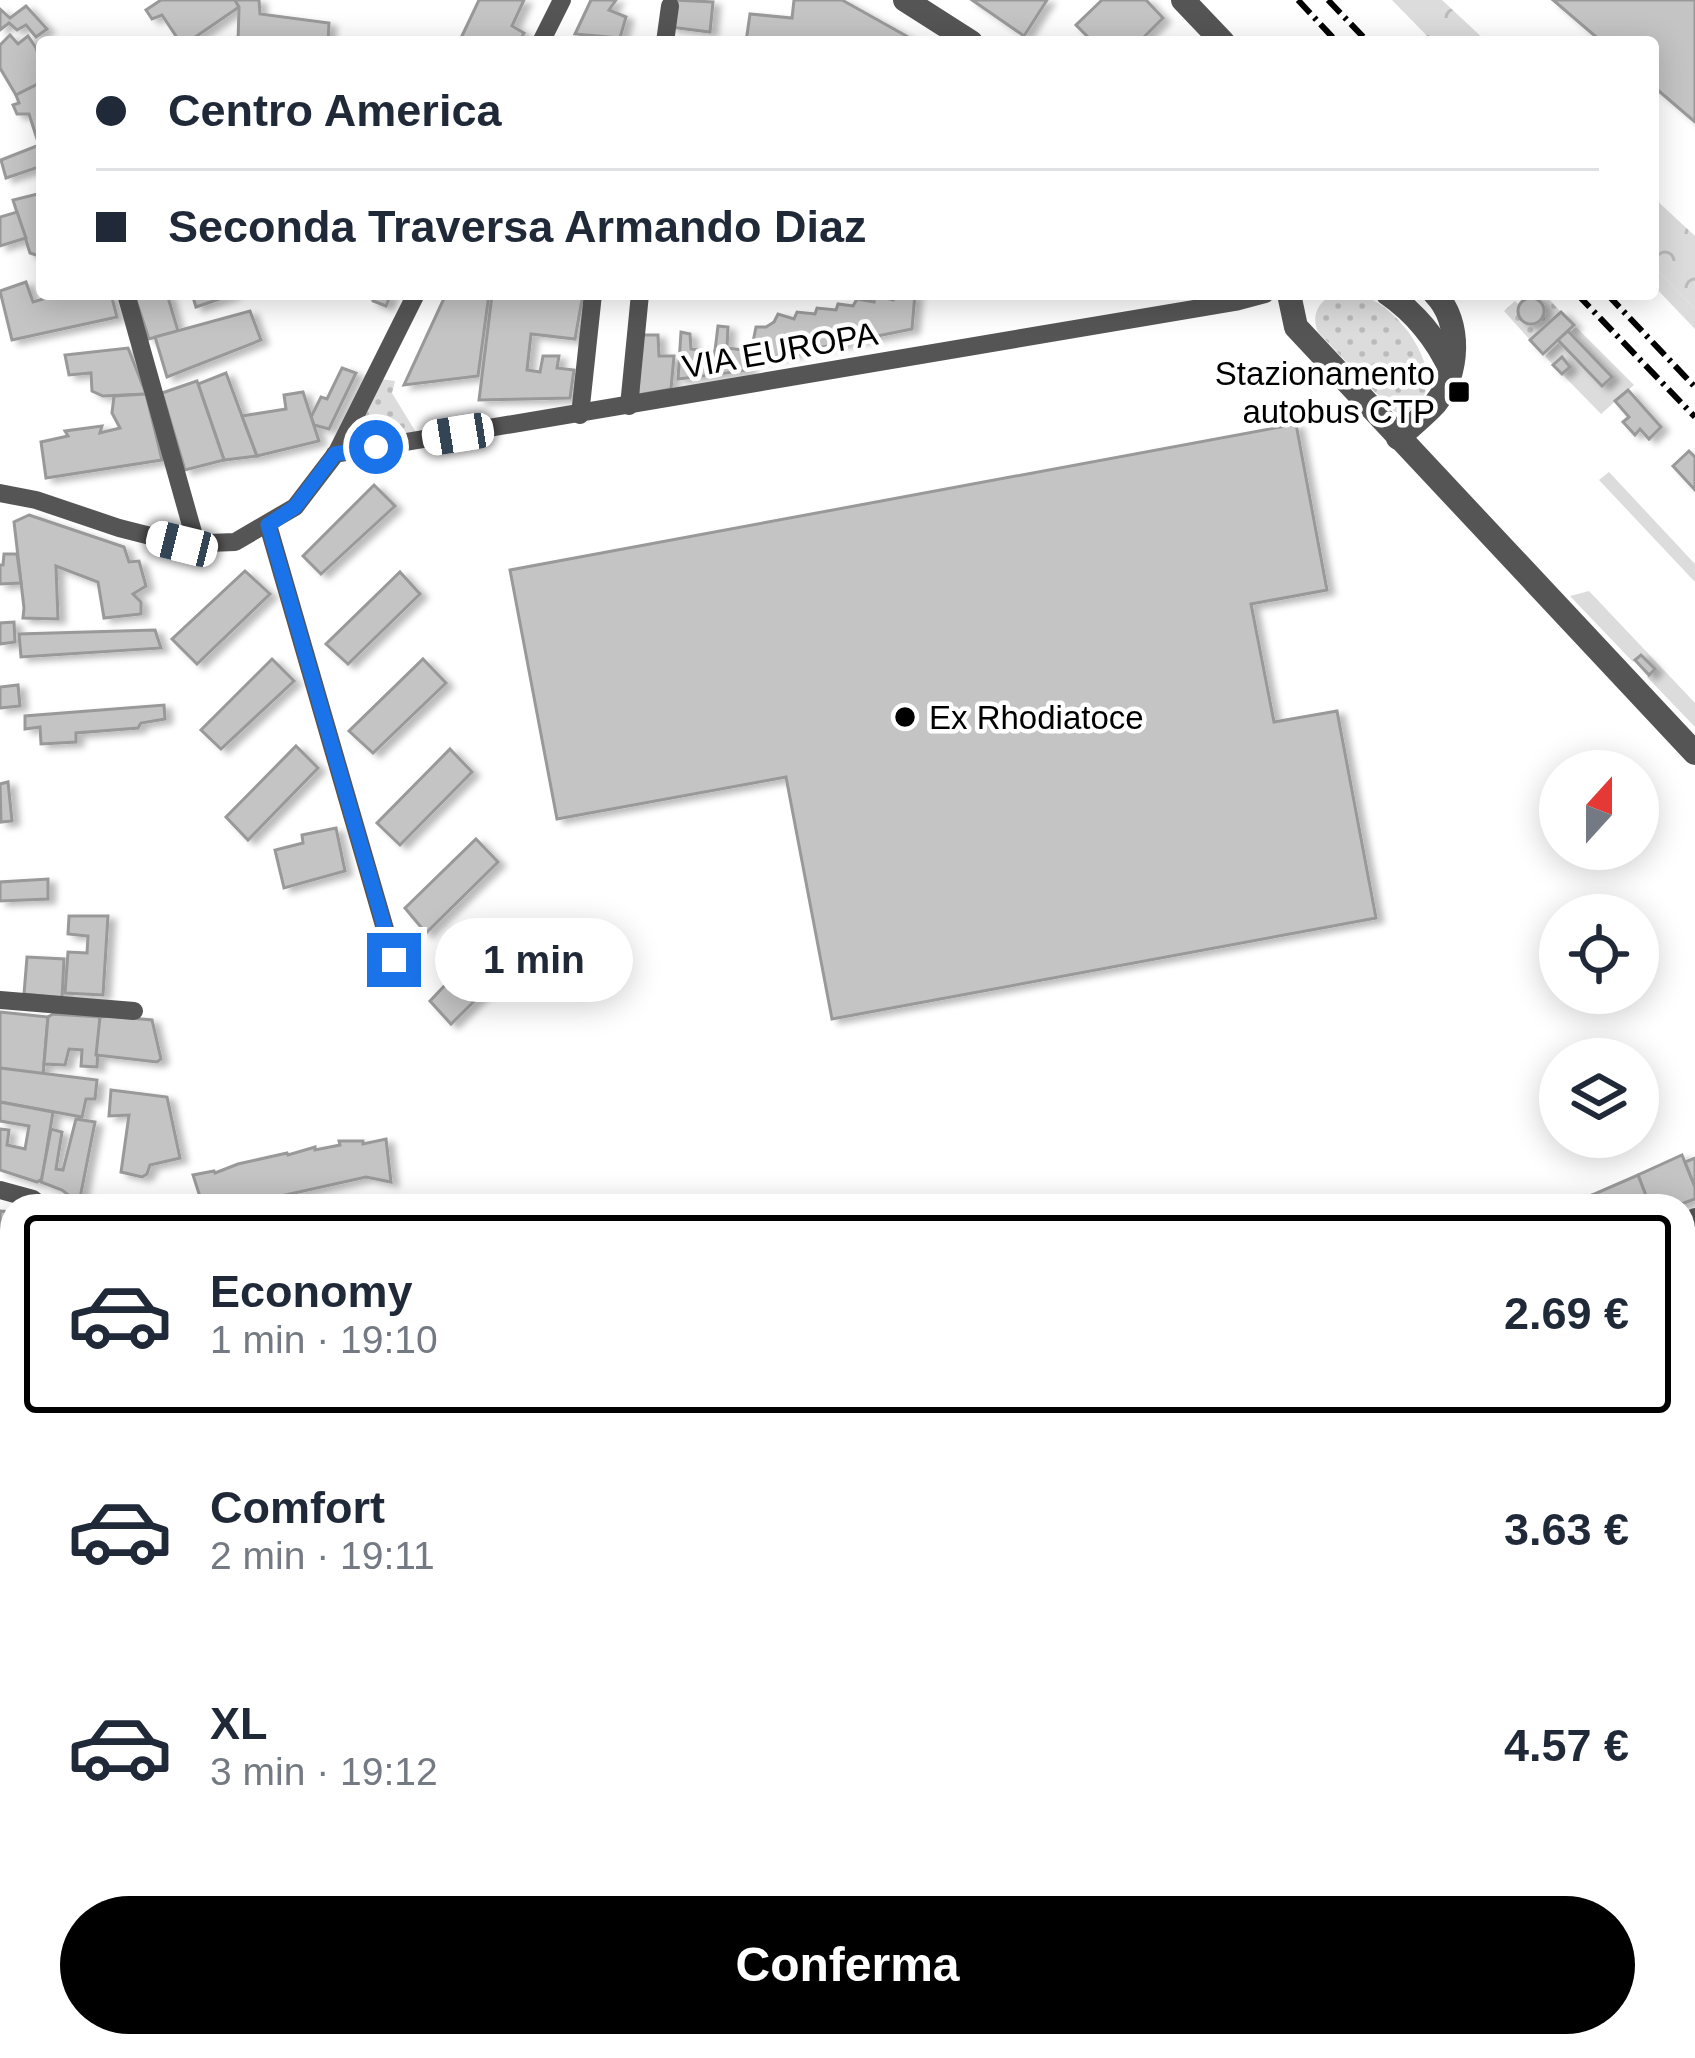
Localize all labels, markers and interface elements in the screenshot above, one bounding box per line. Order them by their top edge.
text: Centro America [168,85,501,136]
text: Seconda Traversa Armando Diaz [168,201,867,252]
street label: VIA EUROPA [680,315,880,385]
place label: Stazionamento autobus CTP [1215,355,1435,430]
marker: Stazionamento autobus CTP [1446,379,1472,405]
car [420,411,496,457]
route start [349,420,403,474]
car [143,518,221,570]
place label: Ex Rhodiatoce [929,699,1144,736]
marker: Ex Rhodiatoce [892,704,918,730]
north arrow [1539,750,1659,870]
map controls [1539,750,1659,1158]
button: locate [1539,894,1659,1014]
callout: 1 min [436,918,634,1002]
route end [367,933,421,987]
text: 1 min [483,938,585,981]
button: layers [1539,1038,1659,1158]
icon: car [66,1260,174,1368]
text: Economy [210,1266,413,1317]
text: 2.69 € [1504,1288,1629,1339]
text: 1 min · 19:10 [210,1318,438,1361]
icon: car [66,1476,174,1584]
text: Comfort [210,1482,385,1533]
text: 3.63 € [1504,1504,1629,1555]
text: 2 min · 19:11 [210,1534,435,1577]
icon: car [66,1692,174,1800]
text: XL [210,1698,268,1749]
text: 4.57 € [1504,1720,1629,1771]
text: 3 min · 19:12 [210,1750,438,1793]
button: Conferma [60,1896,1635,2034]

